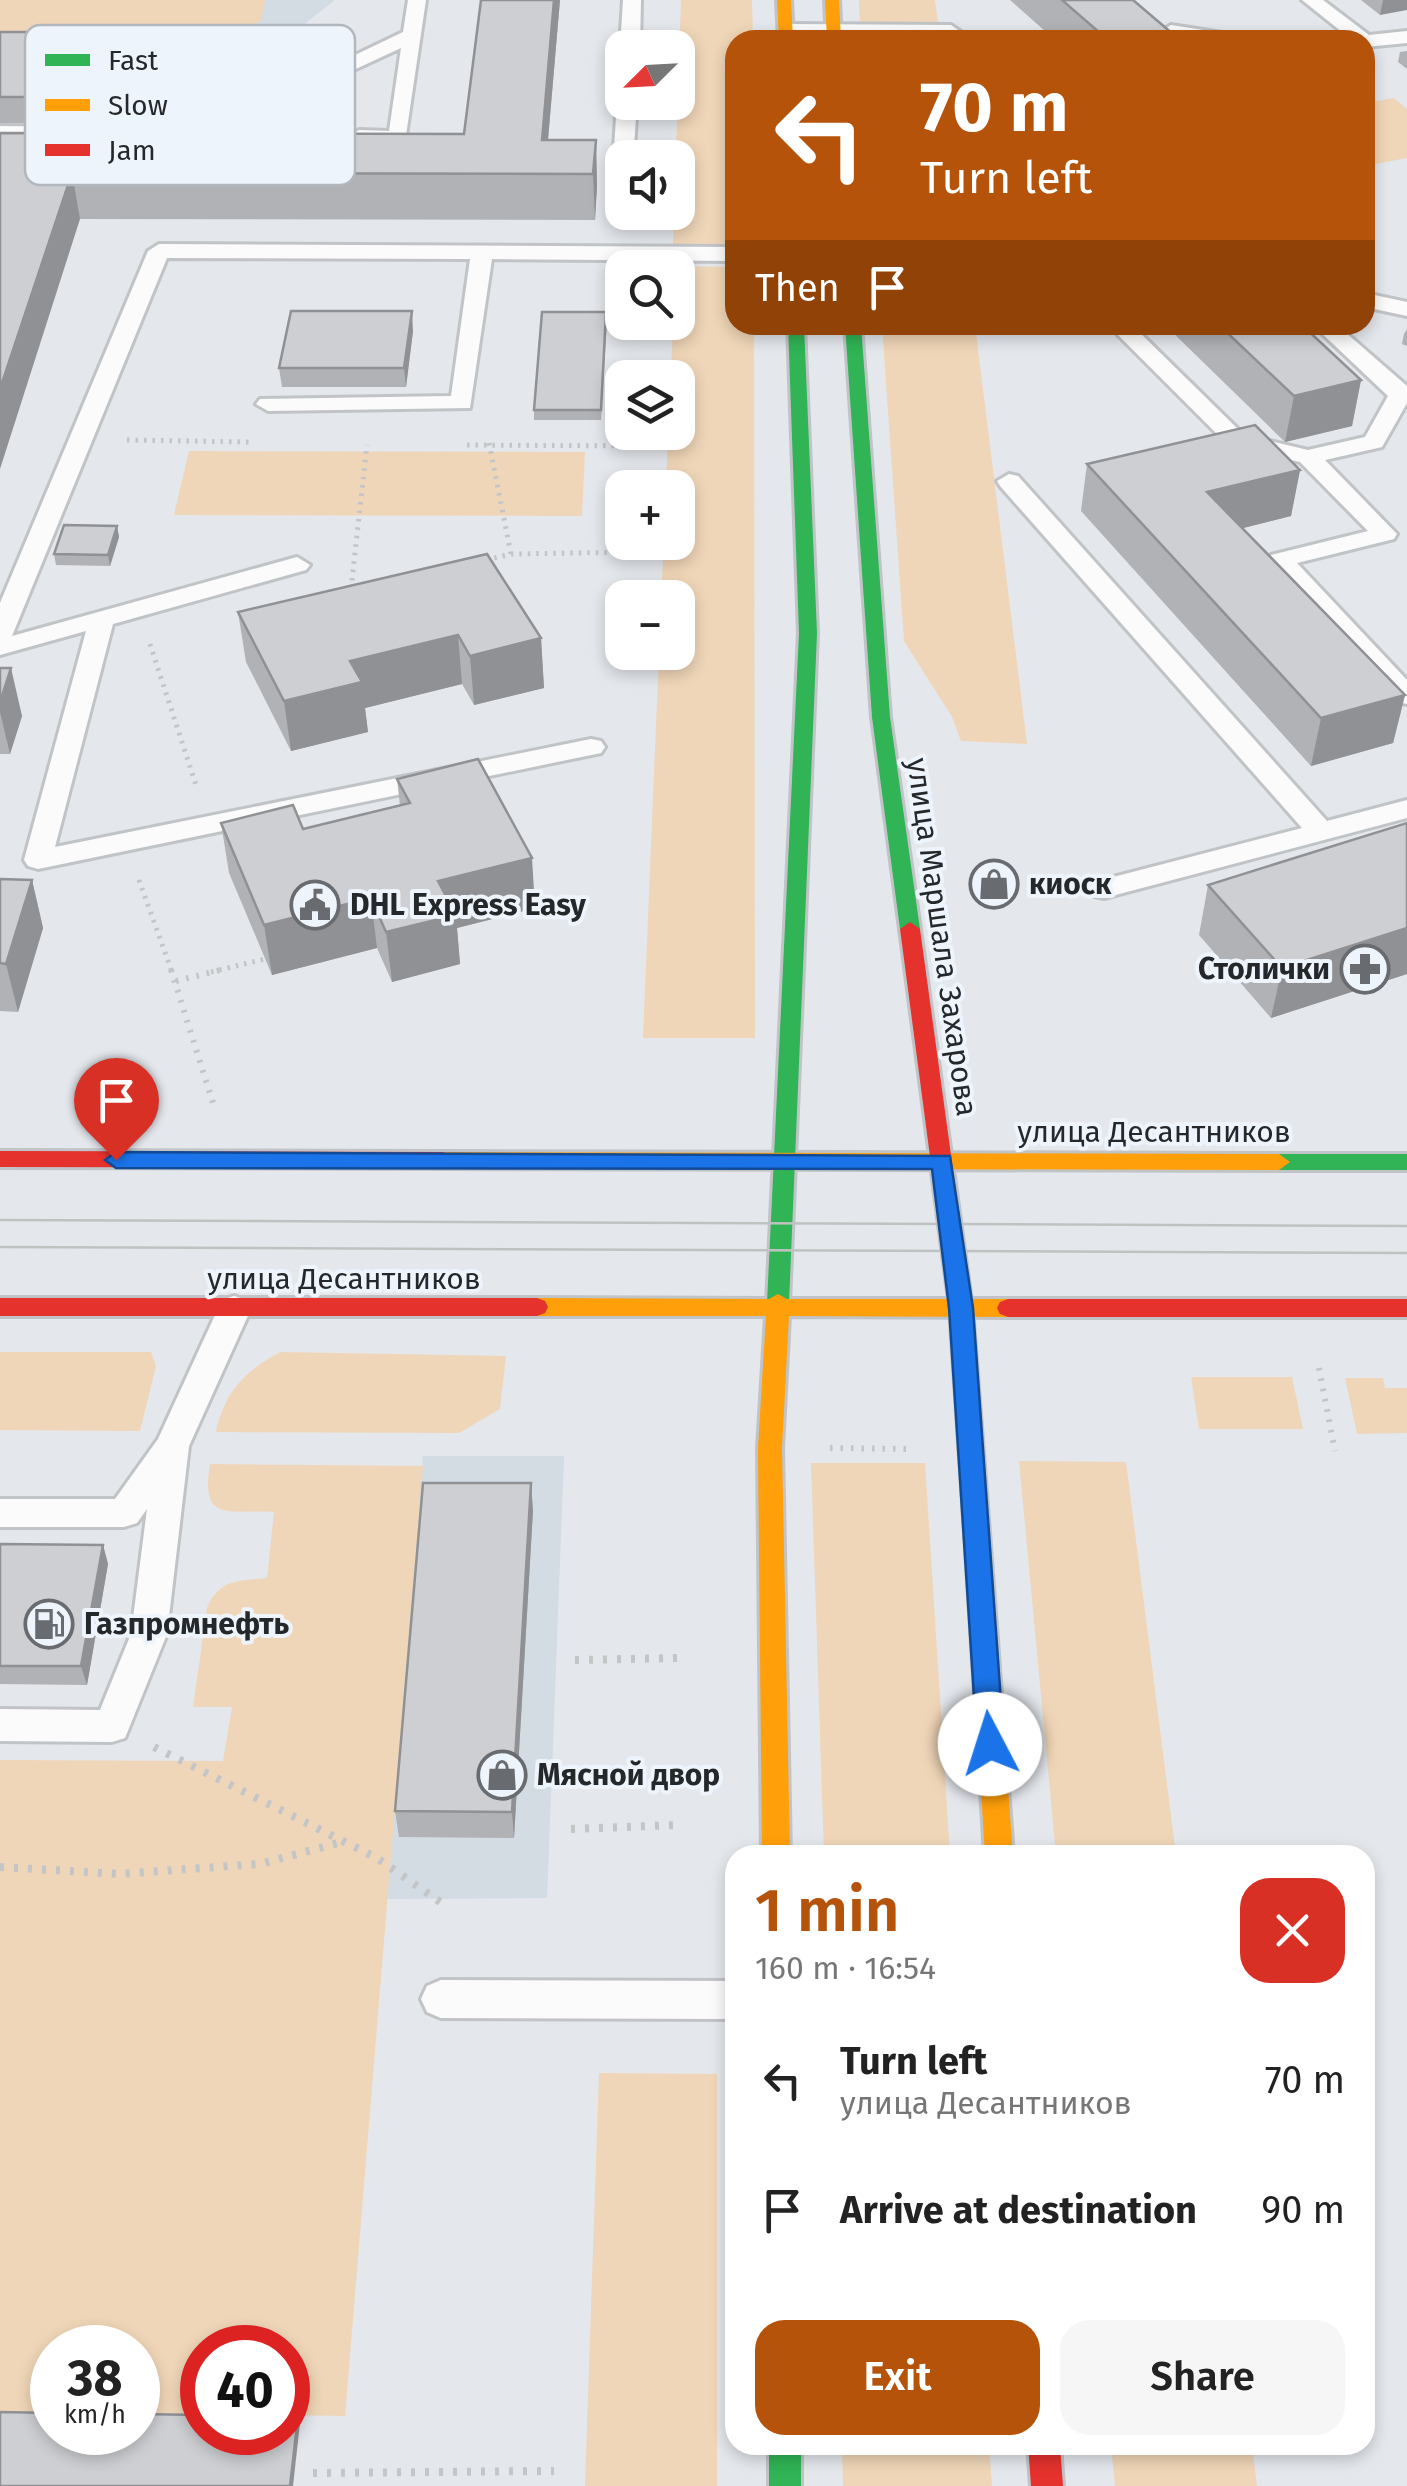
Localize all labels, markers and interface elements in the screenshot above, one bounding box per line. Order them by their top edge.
legend [25,25,355,185]
north arrow [605,30,695,120]
map controls [605,30,695,670]
text: Fast [108,44,159,77]
text: 70 m [920,66,1069,150]
icon: left [755,70,885,200]
text: Slow [108,89,168,122]
text: Jam [108,134,156,167]
button: sound [605,140,695,230]
text: Turn left [920,151,1092,205]
button: search [605,250,695,340]
icon: arrive [860,260,915,315]
text: Then [755,265,840,311]
button: layers [605,360,695,450]
button: + [605,470,695,560]
button: − [605,580,695,670]
street label: улица Маршала Захарова [899,756,985,1118]
shop icon: киоск [968,858,1020,910]
place label: киоск [1029,866,1112,902]
public building icon: DHL Express Easy [289,879,341,931]
place label: DHL Express Easy [350,887,586,923]
pharmacy icon: Столички [1339,943,1391,995]
place label: Столички [1198,951,1330,987]
pin [74,1058,159,1161]
icon: arrive [89,1073,144,1128]
street label: улица Десантников [1017,1114,1291,1150]
street label: улица Десантников [207,1261,481,1297]
fuel station icon: Газпромнефть [23,1598,75,1650]
place label: Газпромнефть [84,1606,289,1642]
position arrow [938,1692,1042,1796]
shop icon: Мясной двор [476,1749,528,1801]
place label: Мясной двор [537,1757,720,1793]
text: 1 min [755,1875,900,1947]
button: close [1240,1878,1345,1983]
text: 160 m · 16:54 [755,1949,936,1987]
text: Turn left [840,2038,987,2084]
icon: left [755,2053,810,2108]
text: 70 m [1265,2057,1345,2103]
text: улица Десантников [840,2084,1132,2122]
icon: arrive [755,2183,810,2238]
text: Arrive at destination [840,2187,1197,2233]
text: 90 m [1261,2187,1345,2233]
button: Exit [755,2320,1040,2435]
button: Share [1060,2320,1345,2435]
speed limit sign: 40 [180,2325,310,2455]
text: 38 [67,2348,123,2408]
text: km/h [64,2400,126,2430]

